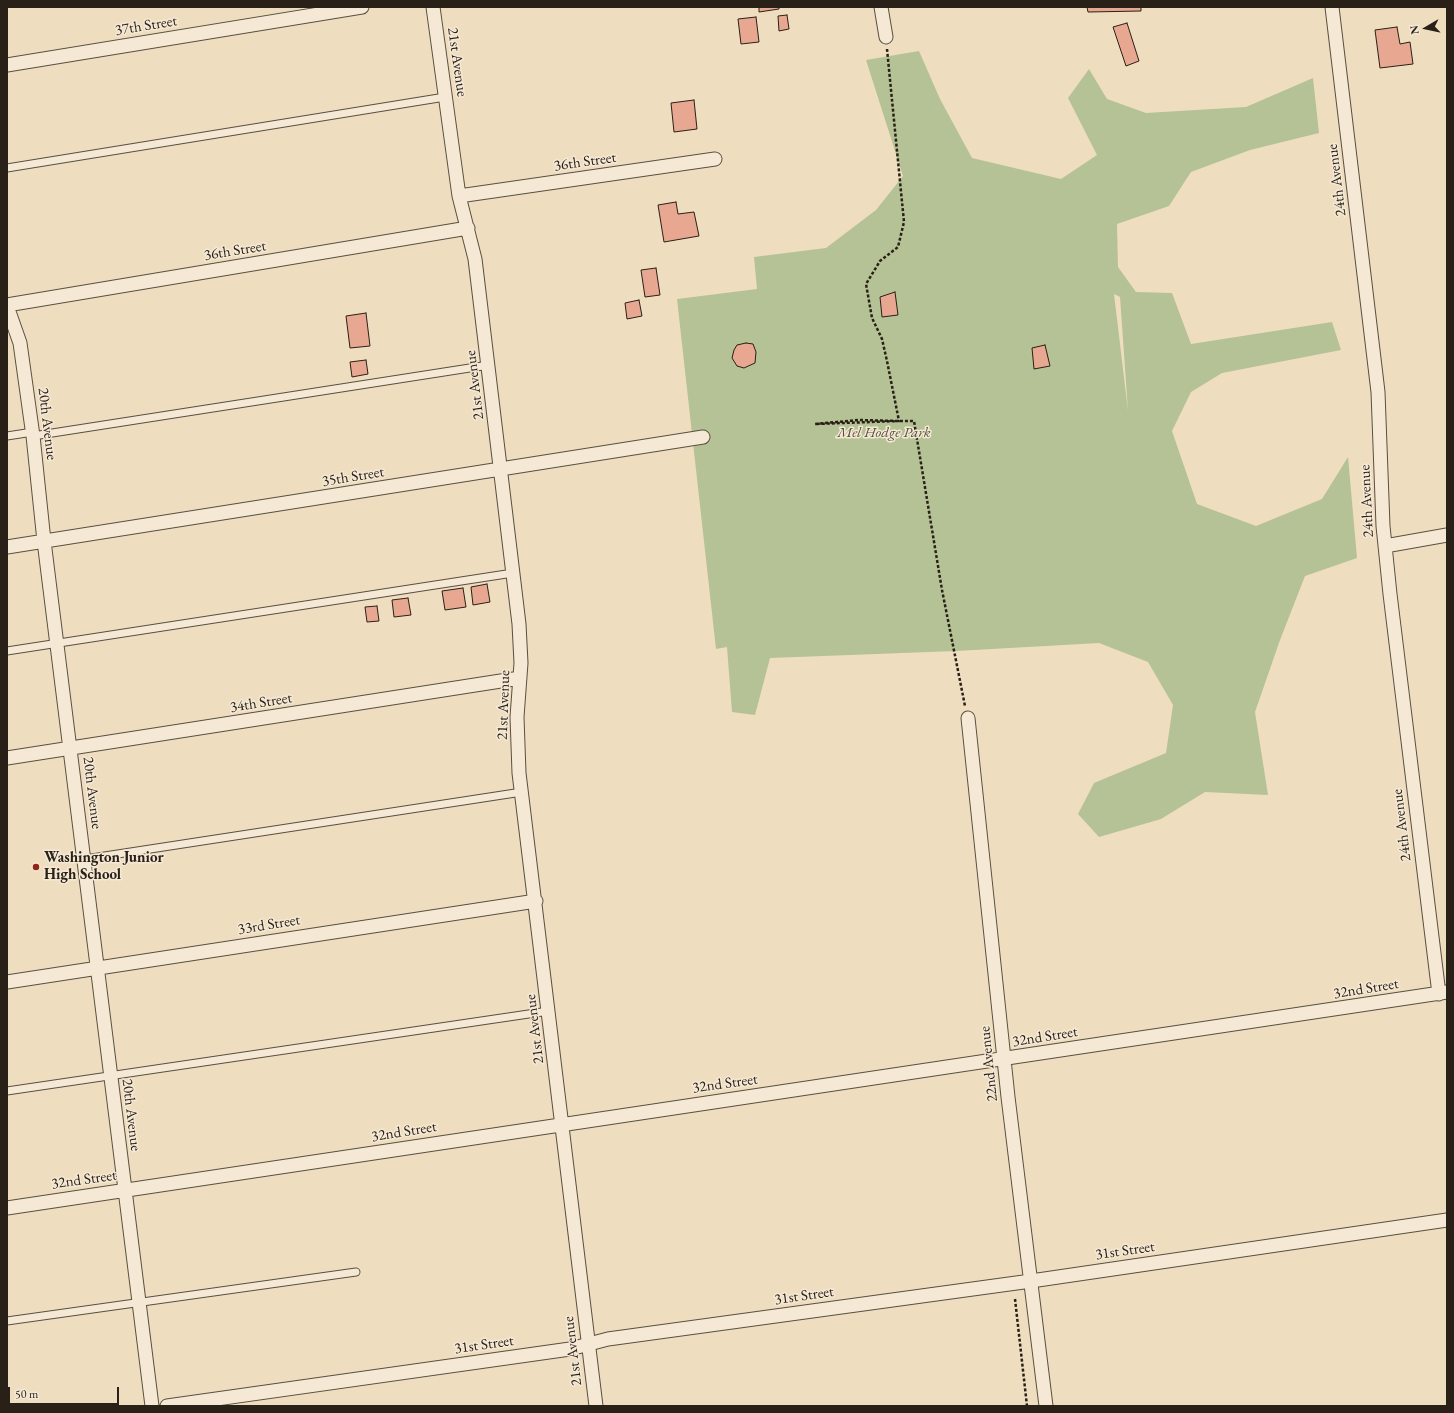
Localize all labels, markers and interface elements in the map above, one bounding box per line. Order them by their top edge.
north arrow [1406,8,1446,48]
street label: 37th Street [114,12,178,40]
text: N [1407,24,1422,35]
street label: 21st Avenue [443,26,471,98]
street label: 24th Avenue [1324,143,1350,217]
street label: 36th Street [553,149,617,175]
street label: 36th Street [203,237,267,265]
street label: 21st Avenue [462,349,488,421]
street label: 20th Avenue [34,387,60,461]
park label: Mel Hodge Park [837,424,931,442]
street label: 35th Street [321,463,385,491]
street label: 24th Avenue [1356,464,1378,538]
street label: 21st Avenue [494,670,514,740]
street label: 34th Street [229,689,293,717]
street label: 20th Avenue [79,756,105,830]
street label: 24th Avenue [1389,788,1415,862]
place label: Washington Junior High School [44,849,164,884]
marker: Washington Junior High School [31,862,41,872]
street label: 33rd Street [237,911,301,939]
street label: 32nd Street [1332,975,1400,1003]
street label: 21st Avenue [522,993,548,1065]
street label: 32nd Street [1011,1023,1079,1051]
street label: 22nd Avenue [976,1025,1002,1103]
street label: 32nd Street [691,1071,759,1097]
street label: 20th Avenue [118,1078,144,1152]
street label: 32nd Street [370,1118,438,1146]
street label: 32nd Street [50,1167,118,1193]
street label: 31st Street [1094,1238,1156,1264]
street label: 31st Street [773,1283,835,1309]
street label: 21st Avenue [560,1315,586,1387]
street label: 31st Street [453,1332,515,1358]
scale bar [10,1379,121,1405]
text: 50 m [15,1386,38,1402]

